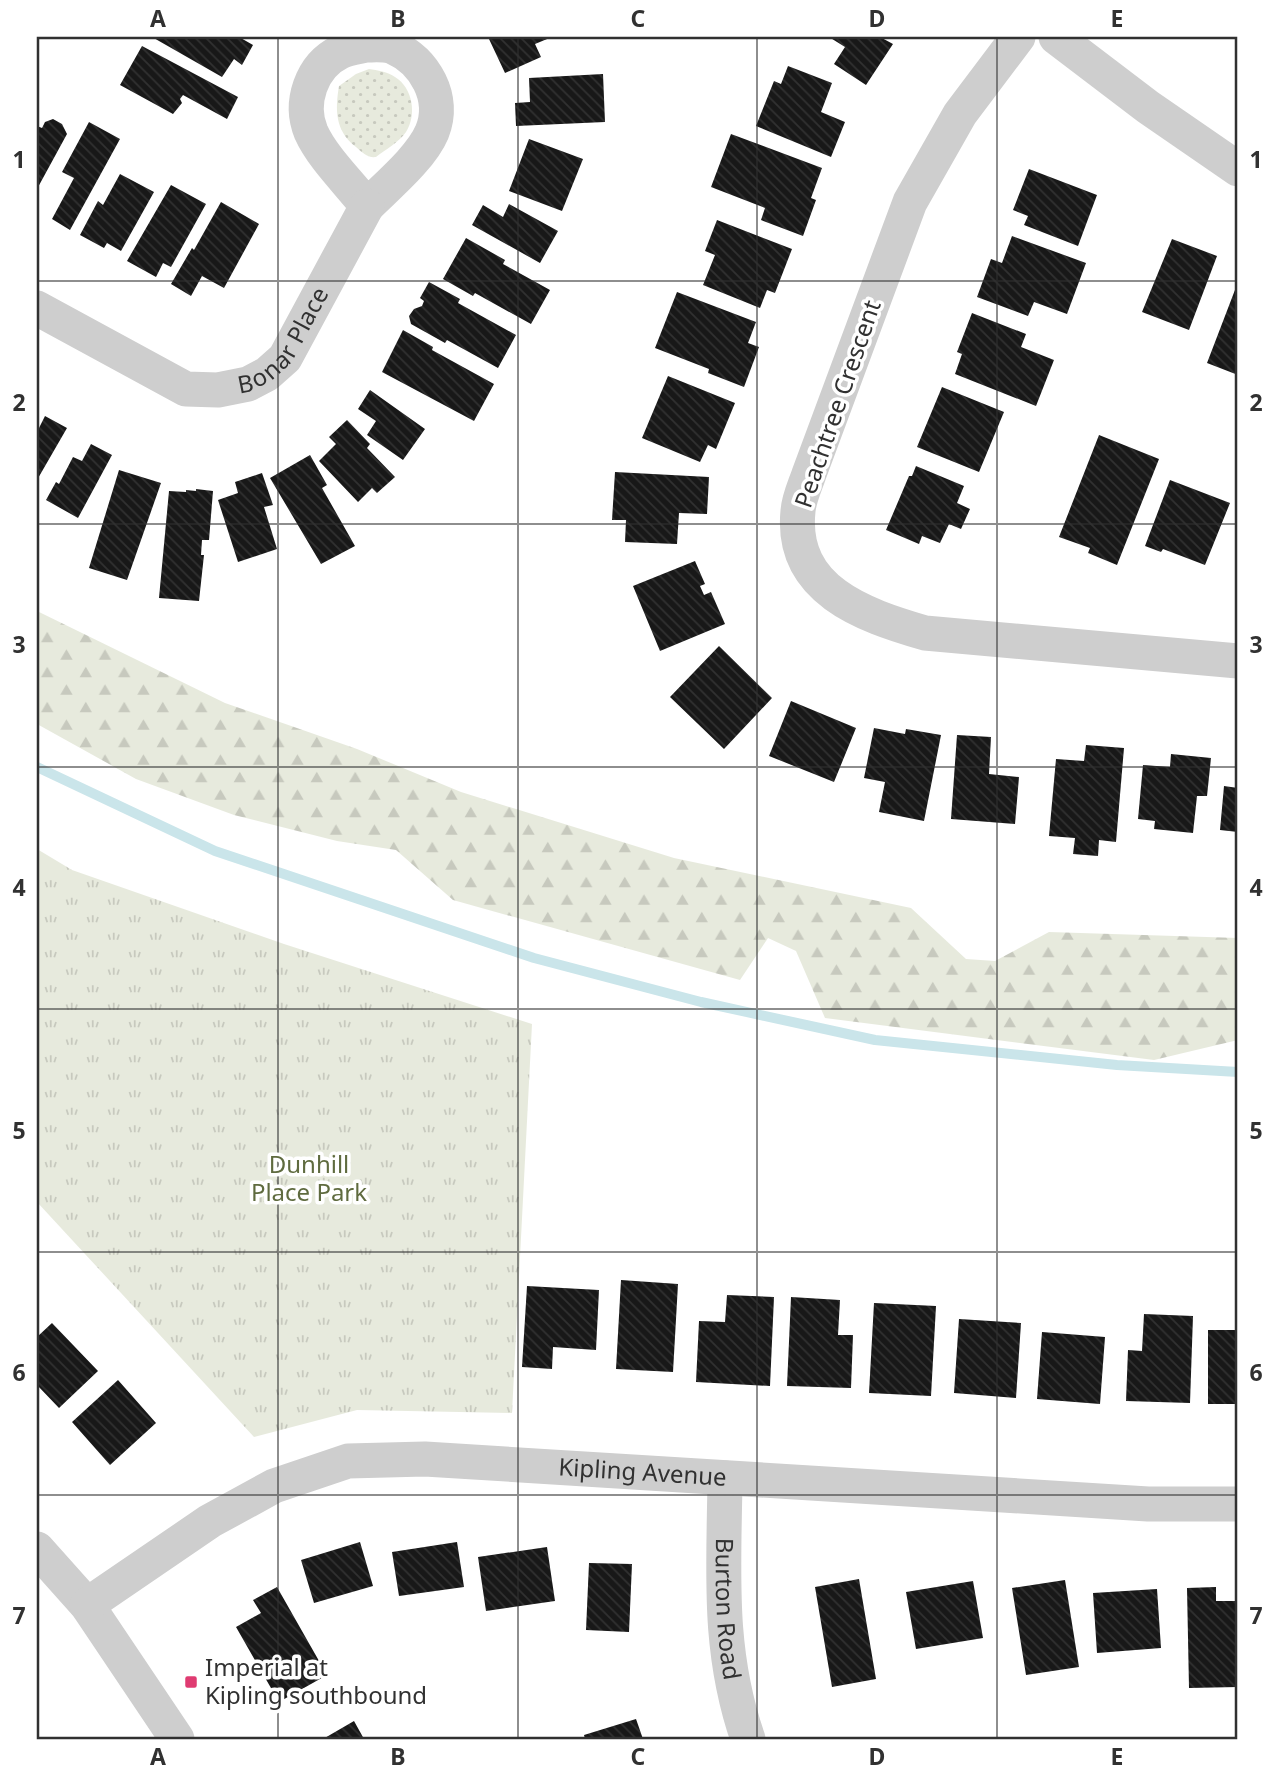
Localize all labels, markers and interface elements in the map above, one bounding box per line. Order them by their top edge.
text: A [150,2,166,34]
text: B [390,2,406,34]
text: C [631,2,646,34]
text: D [869,2,885,34]
text: E [1111,2,1123,34]
text: 1 [12,143,26,175]
text: 1 [1249,143,1263,175]
street label: Bonar Place [235,281,335,401]
street label: Peachtree Crescent [786,295,888,512]
text: 2 [12,386,26,418]
text: 2 [1249,386,1263,418]
text: 3 [12,628,26,660]
text: 3 [1249,628,1263,660]
text: 4 [12,871,26,903]
text: 4 [1249,871,1263,903]
text: 5 [12,1114,26,1146]
text: 5 [1249,1114,1263,1146]
park label: Dunhill Place Park [251,1147,367,1208]
text: 6 [12,1356,26,1388]
text: 6 [1249,1356,1263,1388]
street label: Kipling Avenue [558,1449,728,1493]
street label: Burton Road [709,1538,750,1682]
text: 7 [12,1599,26,1631]
text: 7 [1249,1599,1263,1631]
place label: Imperial at Kipling southbound [205,1650,427,1711]
marker: Imperial at Kipling southbound [183,1674,199,1690]
text: A [150,1740,166,1772]
text: B [390,1740,406,1772]
text: C [631,1740,646,1772]
text: D [869,1740,885,1772]
text: E [1111,1740,1123,1772]

